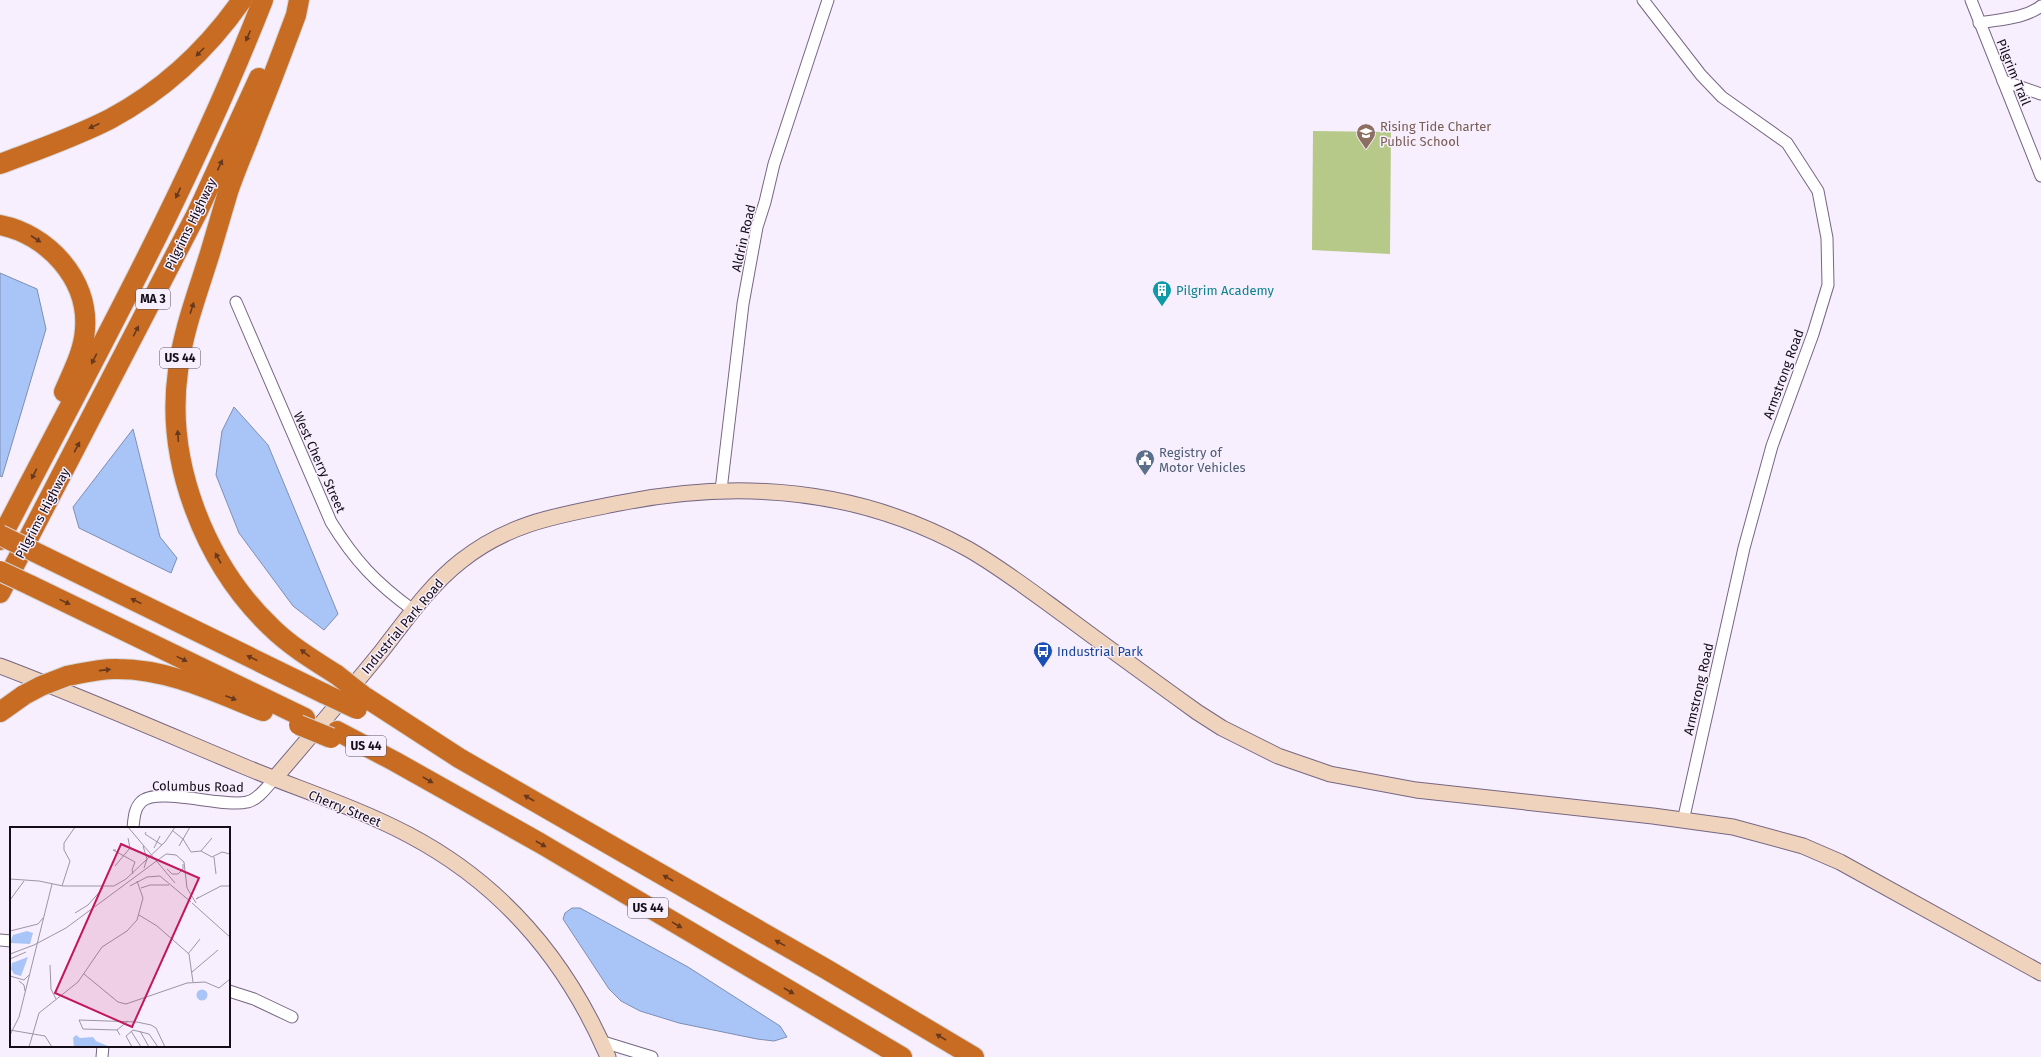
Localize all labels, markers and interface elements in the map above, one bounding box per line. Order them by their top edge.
one-way arrow [245,30,251,42]
street label: Pilgrim Trail [1993,37,2034,108]
one-way arrow [195,47,205,57]
place label: Rising Tide Charter Public School [1380,119,1491,149]
school or university icon: Rising Tide Charter Public School [1355,122,1377,150]
one-way arrow [89,123,100,129]
one-way arrow [217,159,223,170]
street label: Pilgrims Highway [162,175,219,273]
one-way arrow [175,187,181,199]
street label: Aldrin Road [728,203,759,273]
one-way arrow [31,235,41,243]
building icon: Pilgrim Academy [1151,279,1173,307]
place label: Pilgrim Academy [1176,283,1275,298]
road number: MA 3 [136,289,170,309]
one-way arrow [189,301,195,313]
one-way arrow [133,325,140,337]
street label: Armstrong Road [1760,327,1807,421]
road number: US 44 [160,348,200,368]
one-way arrow [91,353,97,365]
street label: West Cherry Street [291,409,349,515]
one-way arrow [174,430,181,442]
one-way arrow [74,441,80,452]
place label: Registry of Motor Vehicles [1159,445,1246,475]
public building icon: Registry of Motor Vehicles [1134,448,1156,476]
street label: Pilgrims Highway [12,465,73,561]
one-way arrow [31,468,37,480]
one-way arrow [215,552,222,564]
street label: Industrial Park Road [358,576,447,677]
one-way arrow [130,598,141,604]
one-way arrow [59,599,71,605]
bus stop icon: Industrial Park [1032,640,1054,668]
street label: Armstrong Road [1681,641,1716,737]
place label: Industrial Park [1057,644,1143,659]
one-way arrow [299,649,310,658]
one-way arrow [247,655,258,661]
one-way arrow [176,656,188,662]
one-way arrow [99,667,111,673]
one-way arrow [225,696,237,702]
road number: US 44 [346,736,386,756]
one-way arrow [422,776,434,783]
street label: Columbus Road [152,778,244,795]
street label: Cherry Street [306,787,384,830]
one-way arrow [523,794,535,801]
inset map [10,827,230,1047]
one-way arrow [535,841,547,848]
one-way arrow [662,875,674,882]
road number: US 44 [628,898,668,918]
one-way arrow [671,922,683,929]
one-way arrow [774,940,786,947]
one-way arrow [783,987,795,994]
one-way arrow [935,1034,947,1041]

